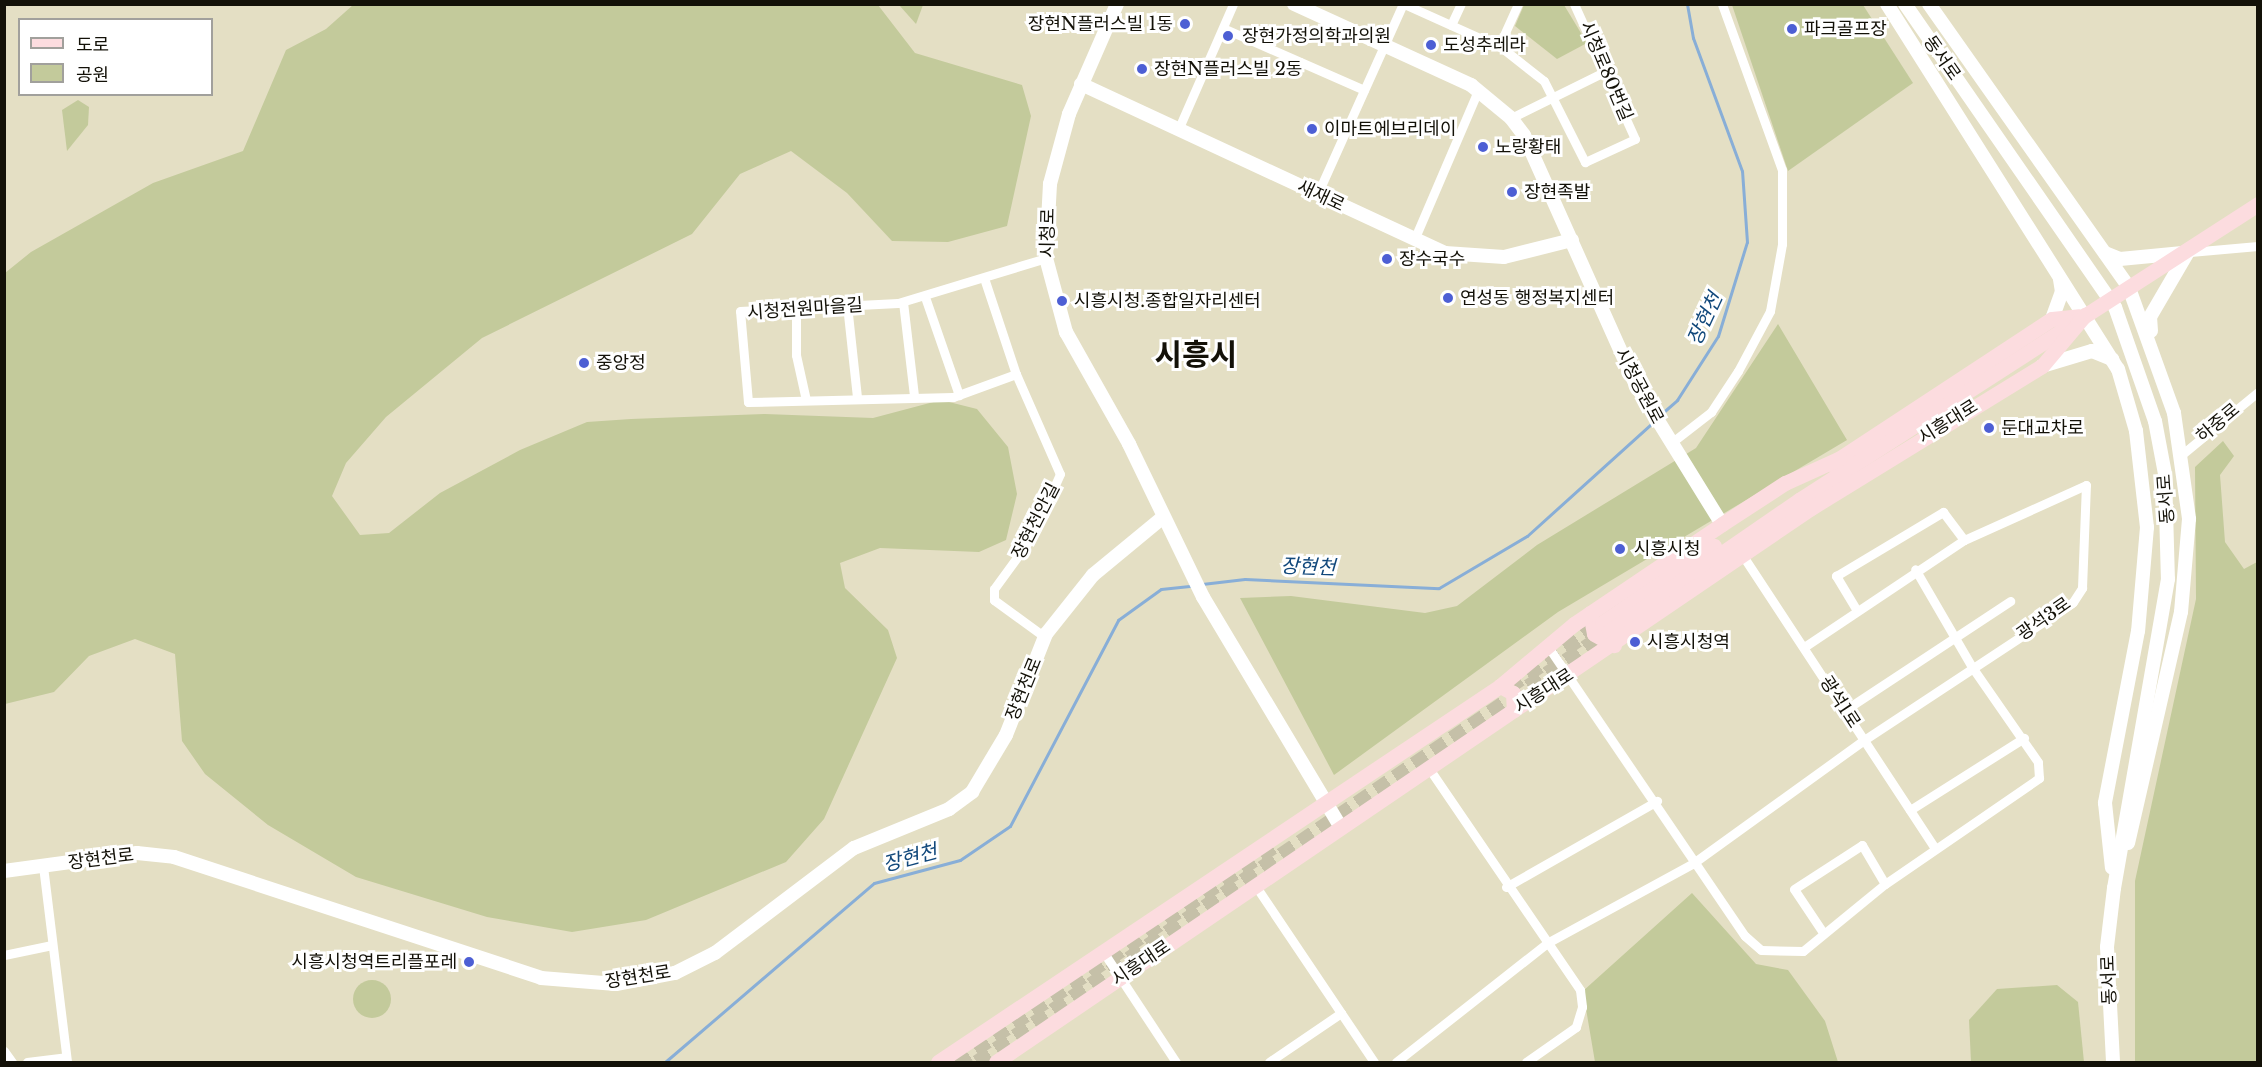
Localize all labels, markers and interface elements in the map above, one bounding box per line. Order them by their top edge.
place label: 장현N플러스빌 1동 [1028,13,1173,35]
marker: 장현N플러스빌 1동 [1178,17,1192,31]
legend [18,18,213,96]
street label: 시청로80번길 [1575,18,1637,124]
place label: 파크골프장 [1804,18,1887,40]
marker: 파크골프장 [1785,22,1799,36]
place label: 장현가정의학과의원 [1242,25,1391,47]
marker: 장현가정의학과의원 [1219,27,1237,45]
street label: 동서로 [1919,31,1965,85]
text: 도로 [76,34,109,56]
place label: 도성추레라 [1443,34,1526,56]
marker: 도성추레라 [1424,38,1438,52]
place label: 장현N플러스빌 2동 [1154,58,1302,80]
marker: 장현N플러스빌 2동 [1135,62,1149,76]
text: 공원 [76,64,109,86]
place label: 이마트에브리데이 [1324,118,1456,140]
marker: 이마트에브리데이 [1305,122,1319,136]
place label: 노랑황태 [1495,136,1561,158]
marker: 노랑황태 [1476,140,1490,154]
street label: 새재로 [1294,176,1348,216]
place label: 장현족발 [1524,181,1590,203]
marker: 장현족발 [1505,185,1519,199]
street label: 시청로 [1037,208,1059,258]
place label: 장수국수 [1399,248,1465,270]
marker: 장수국수 [1380,252,1394,266]
place label: 연성동 행정복지센터 [1460,287,1614,309]
water label: 장현천 [1682,289,1728,349]
place label: 시흥시청.종합일자리센터 [1074,290,1261,312]
marker: 연성동 행정복지센터 [1441,291,1455,305]
street label: 시청전원마을길 [746,294,864,324]
marker: 시흥시청.종합일자리센터 [1055,294,1069,308]
district label: 시흥시 [1155,337,1237,373]
street label: 시청공원로 [1610,344,1668,428]
place label: 중앙정 [596,352,646,374]
marker: 중앙정 [577,356,591,370]
street label: 시흥대로 [1914,395,1982,449]
street label: 하중로 [2192,399,2244,447]
place label: 둔대교차로 [2001,417,2084,439]
marker: 둔대교차로 [1982,421,1996,435]
street label: 동서로 [2153,473,2179,525]
street label: 장현천안길 [1008,479,1064,563]
place label: 시흥시청 [1634,538,1700,560]
marker: 시흥시청 [1611,540,1629,558]
water label: 장현천 [1280,554,1336,580]
street label: 광석3로 [2013,593,2075,645]
place label: 시흥시청역 [1647,631,1730,653]
marker: 시흥시청역 [1628,635,1642,649]
street label: 장현천로 [1002,654,1046,724]
street label: 시흥대로 [1510,664,1578,718]
street label: 광석1로 [1815,672,1865,732]
water label: 장현천 [880,839,940,877]
street label: 장현천로 [67,844,135,874]
street label: 시흥대로 [1108,936,1174,990]
place label: 시흥시청역트리플포레 [291,951,457,973]
marker: 시흥시청역트리플포레 [462,955,476,969]
street label: 동서로 [2097,955,2121,1005]
street label: 장현천로 [604,961,672,993]

